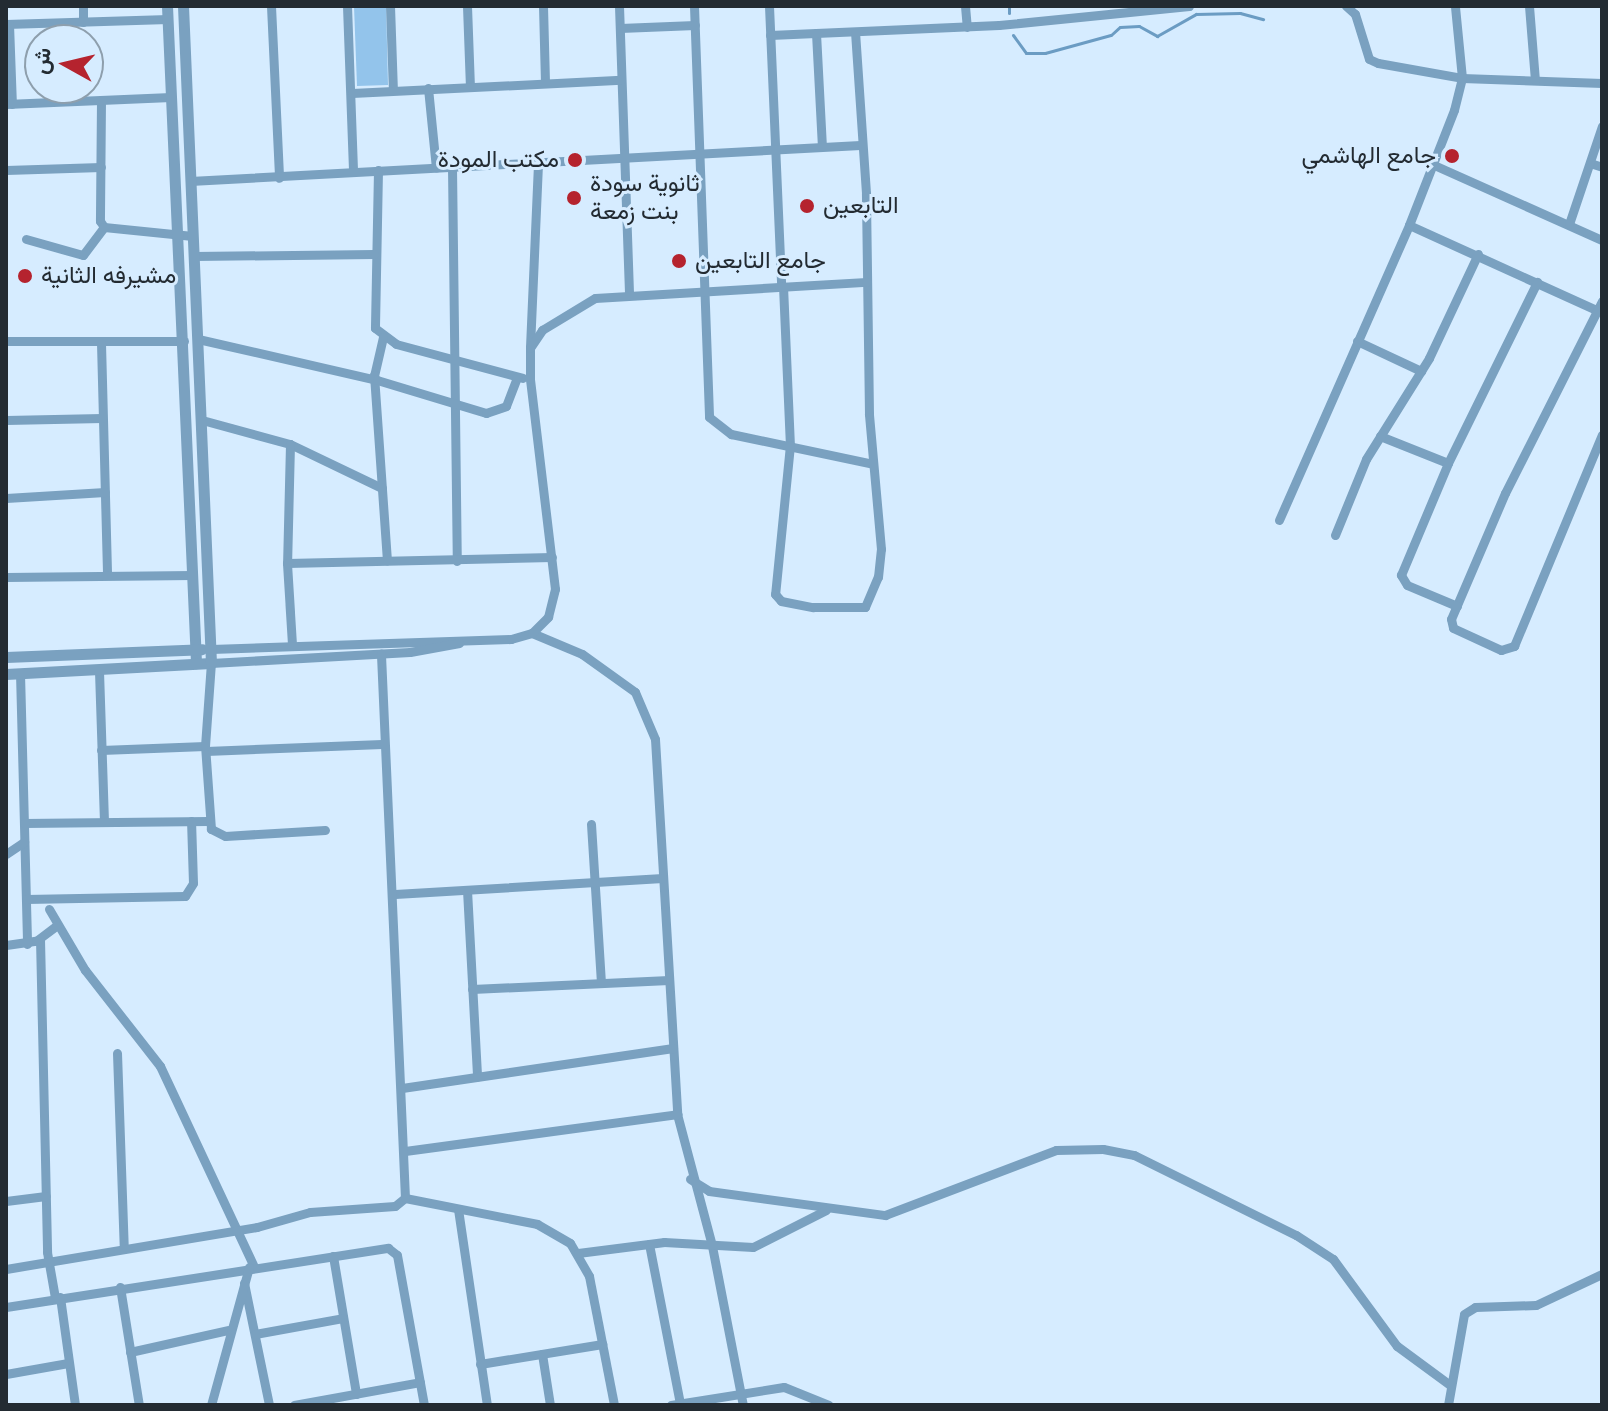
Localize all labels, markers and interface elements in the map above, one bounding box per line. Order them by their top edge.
north arrow [24,24,104,104]
text: ش [28,46,57,76]
place label: جامع الهاشمي [1301,142,1436,170]
place label: مكتب المودة [438,146,559,174]
marker: جامع الهاشمي [1443,147,1461,165]
marker: مكتب المودة [566,151,584,169]
place label: ثانوية سودة بنت زمعة [590,170,700,226]
marker: ثانوية سودة بنت زمعة [565,189,583,207]
place label: التابعين [823,192,899,220]
marker: التابعين [798,197,816,215]
place label: جامع التابعين [695,247,826,275]
marker: جامع التابعين [670,252,688,270]
place label: مشيرفه الثانية [41,262,176,290]
marker: مشيرفه الثانية [16,267,34,285]

